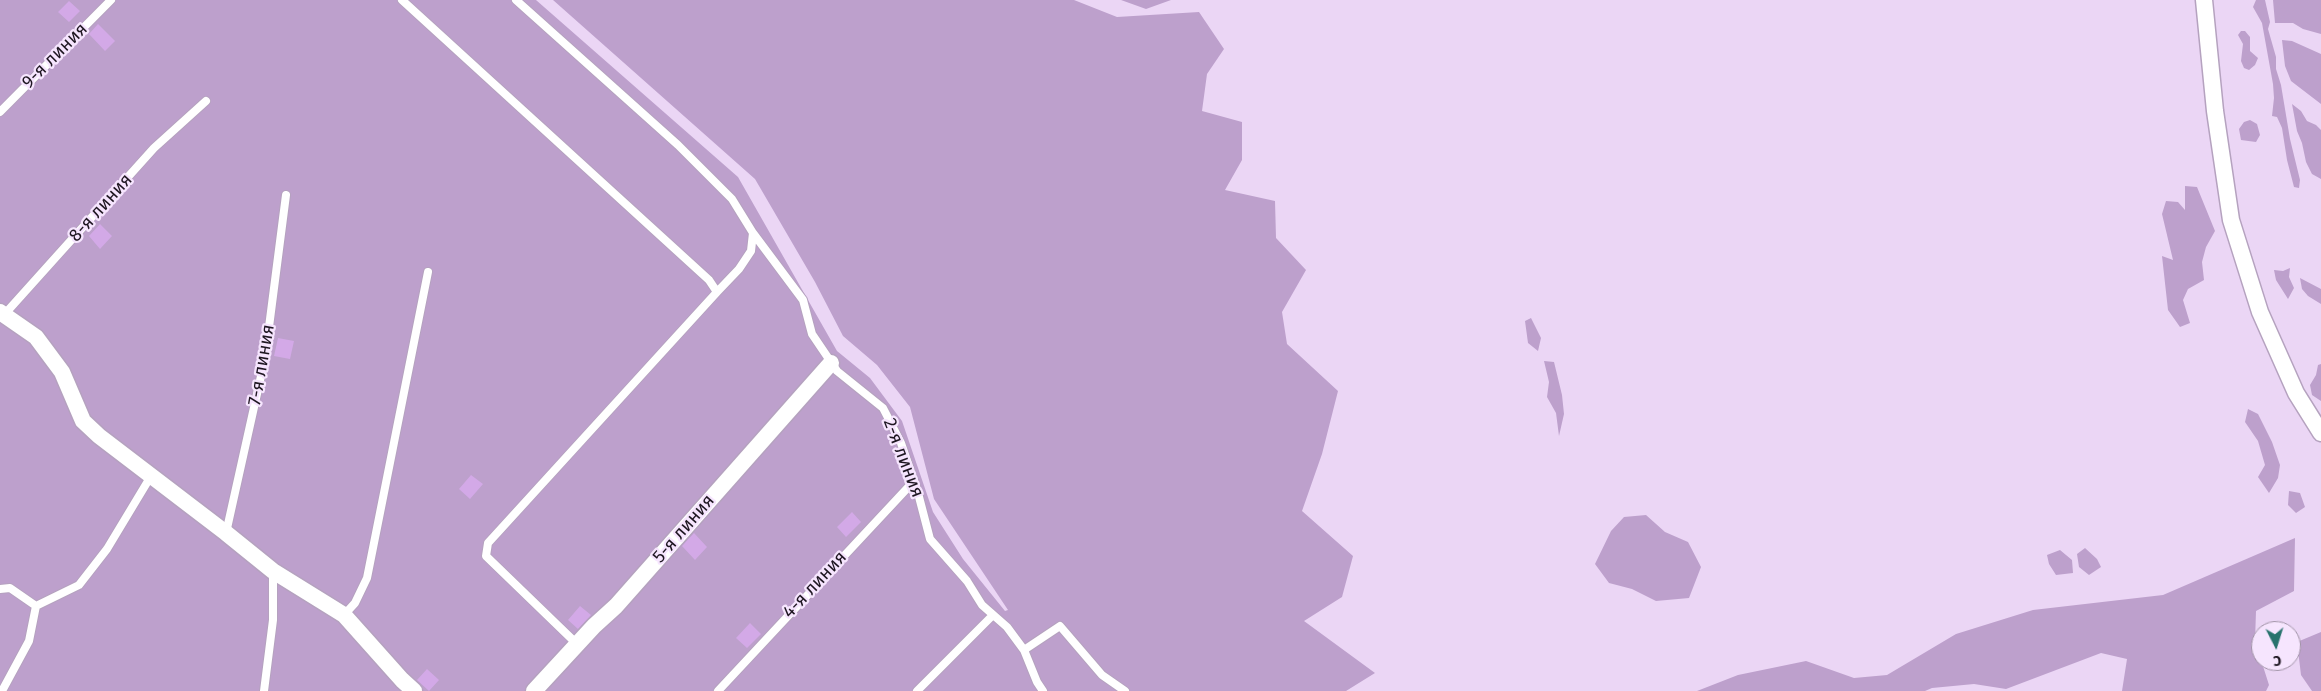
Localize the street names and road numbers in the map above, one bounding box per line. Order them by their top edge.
street label: 9-я линия [18,19,92,93]
street label: 8-я линия [65,170,137,246]
street label: 7-я линия [244,323,280,407]
street label: 2-я линия [878,415,928,501]
street label: 5-я линия [649,490,719,568]
street label: 4-я линия [779,547,851,623]

